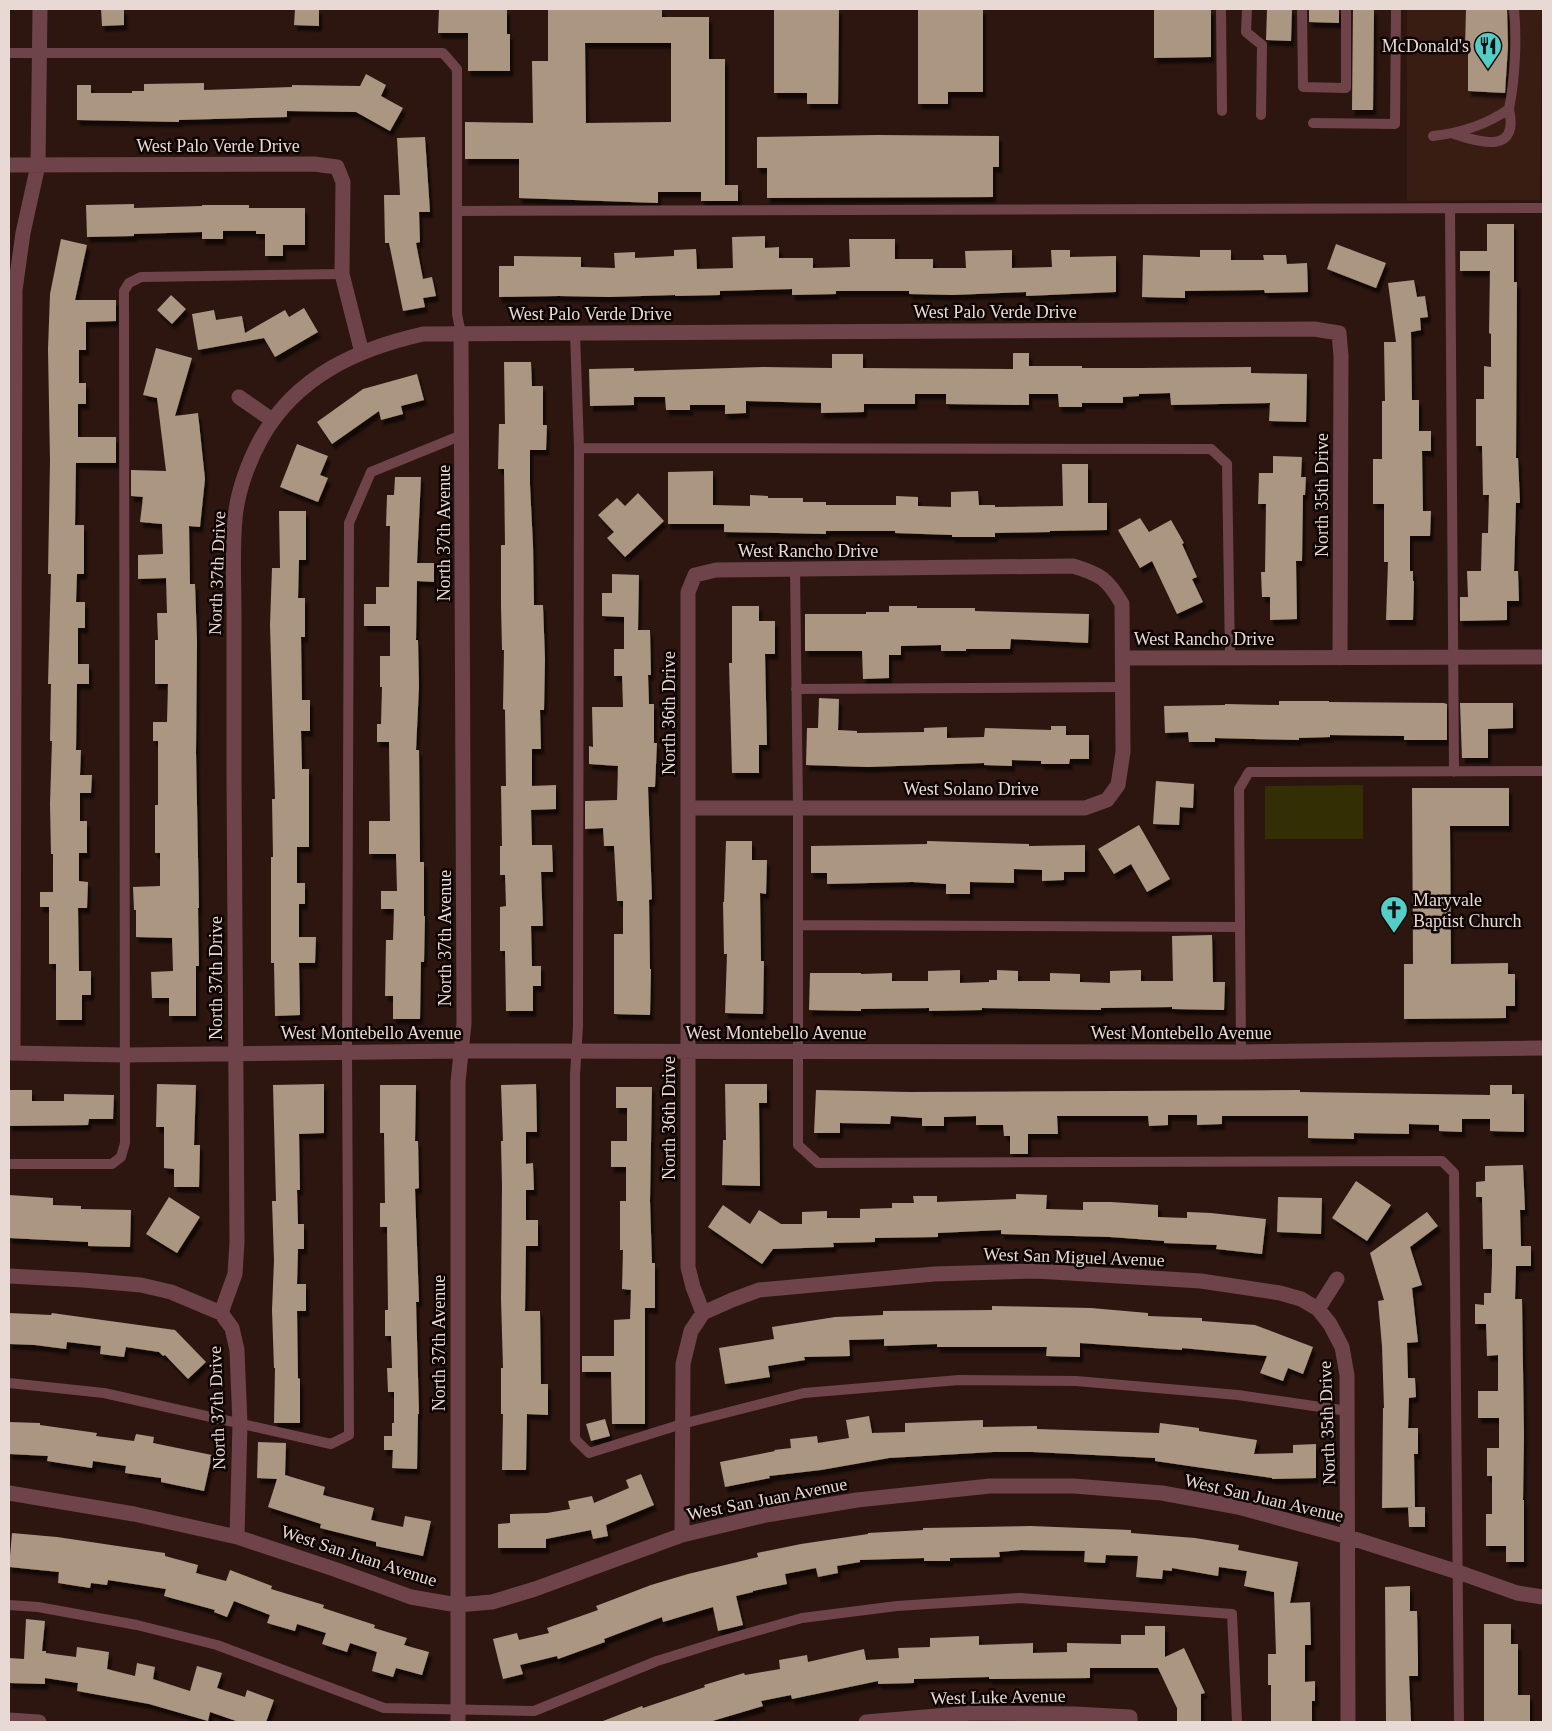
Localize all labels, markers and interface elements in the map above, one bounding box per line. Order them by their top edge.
restaurant icon: McDonald's [1473,31,1503,70]
place label: McDonald's [1382,36,1469,56]
street label: West Palo Verde Drive [136,136,300,156]
street label: West Palo Verde Drive [913,302,1077,322]
street label: West Palo Verde Drive [508,304,672,324]
street label: North 35th Drive [1312,433,1332,557]
street label: North 37th Avenue [434,465,454,601]
street label: North 37th Drive [205,511,229,635]
street label: West Rancho Drive [738,541,878,561]
street label: West Rancho Drive [1134,629,1274,649]
street label: North 36th Drive [659,651,679,775]
street label: West Solano Drive [903,779,1039,799]
street label: North 37th Avenue [435,870,455,1006]
place label: Maryvale Baptist Church [1413,890,1522,931]
church icon: Maryvale Baptist Church [1379,895,1409,934]
street label: North 37th Drive [206,916,226,1040]
street label: West Montebello Avenue [280,1023,462,1043]
street label: West Montebello Avenue [685,1023,867,1043]
street label: West Montebello Avenue [1090,1023,1272,1043]
street label: North 36th Drive [659,1056,679,1180]
street label: West San Miguel Avenue [983,1244,1165,1270]
street label: North 37th Avenue [429,1275,449,1411]
street label: North 37th Drive [205,1346,229,1470]
street label: North 35th Drive [1315,1361,1339,1485]
street label: West San Juan Avenue [1182,1470,1346,1526]
street label: West San Juan Avenue [685,1474,849,1524]
street label: West San Juan Avenue [279,1521,439,1591]
street label: West Luke Avenue [930,1686,1066,1708]

